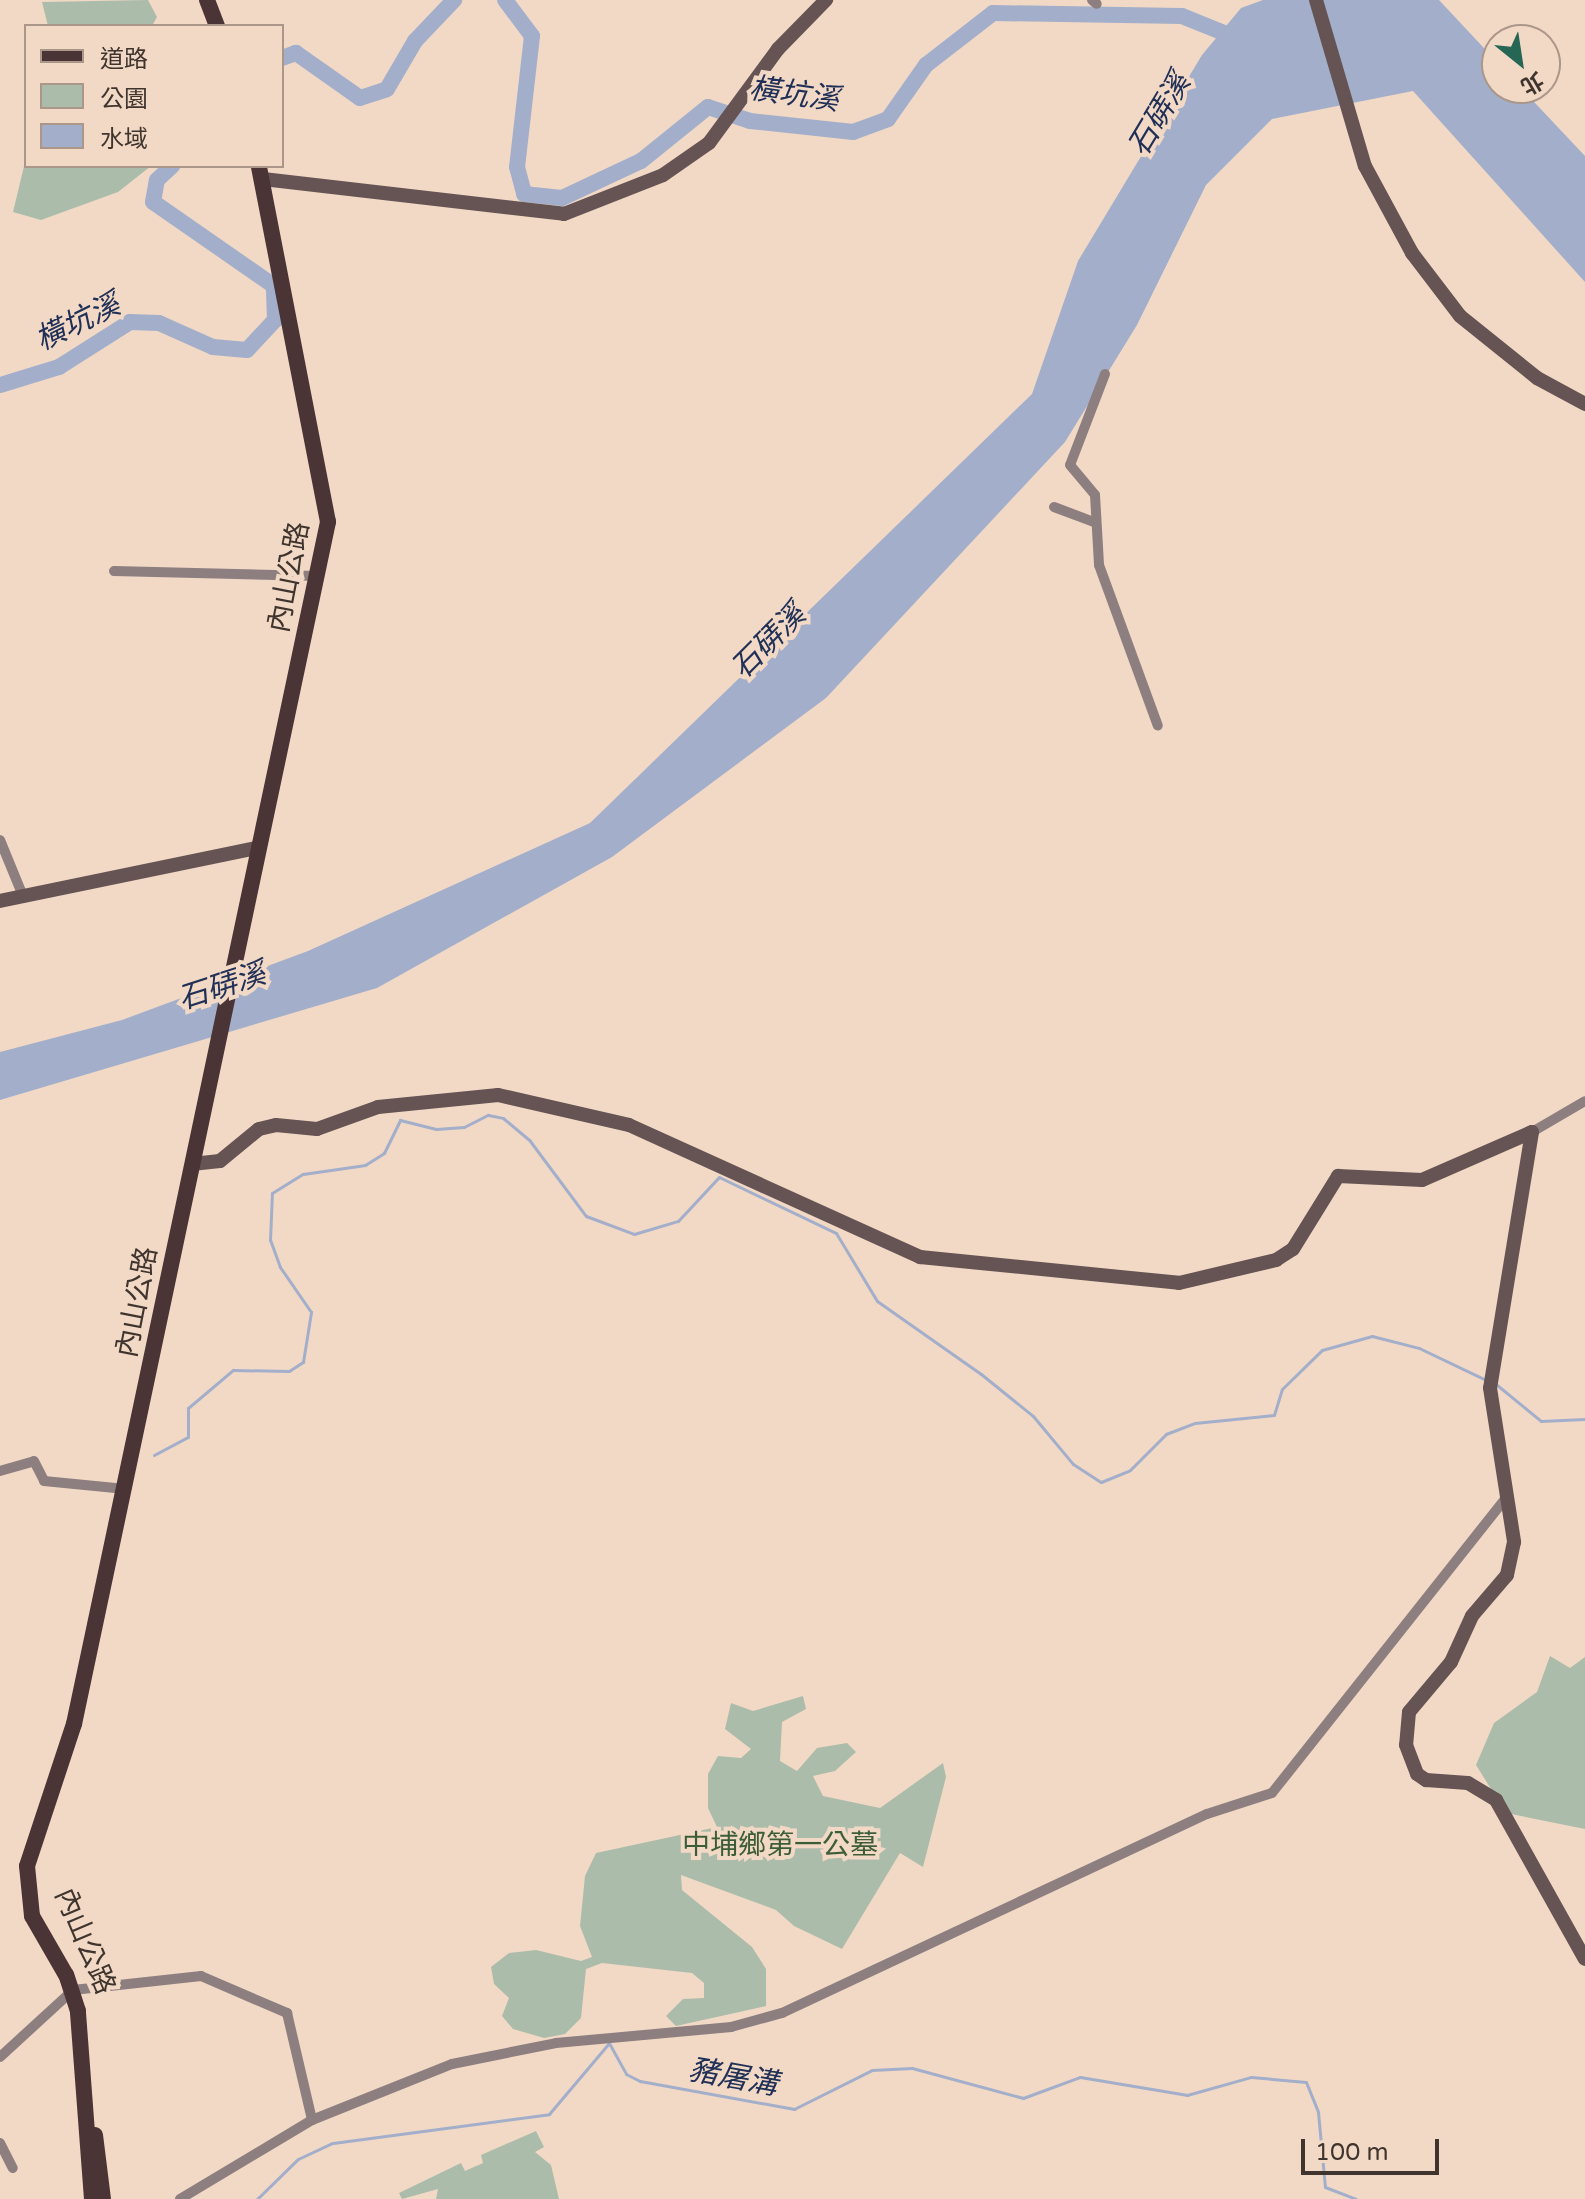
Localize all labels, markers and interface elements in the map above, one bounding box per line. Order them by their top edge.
legend [24,24,284,168]
north arrow [1481,24,1561,104]
text: 道路 [100,45,148,74]
text: 北 [1516,66,1548,100]
water label: 石硦溪 [1121,67,1199,163]
water label: 橫坑溪 [747,71,841,119]
text: 公園 [100,85,148,114]
text: 水域 [100,125,148,154]
water label: 橫坑溪 [30,287,126,359]
street label: 內山公路 [262,519,316,635]
water label: 石硦溪 [724,597,814,687]
water label: 石硦溪 [174,956,270,1018]
street label: 內山公路 [110,1244,164,1360]
park label: 中埔鄉第一公墓 [682,1828,878,1862]
street label: 內山公路 [48,1883,122,1999]
water label: 豬屠溝 [686,2052,780,2104]
scale bar [1305,2123,1443,2173]
text: 100 m [1315,2138,1389,2167]

